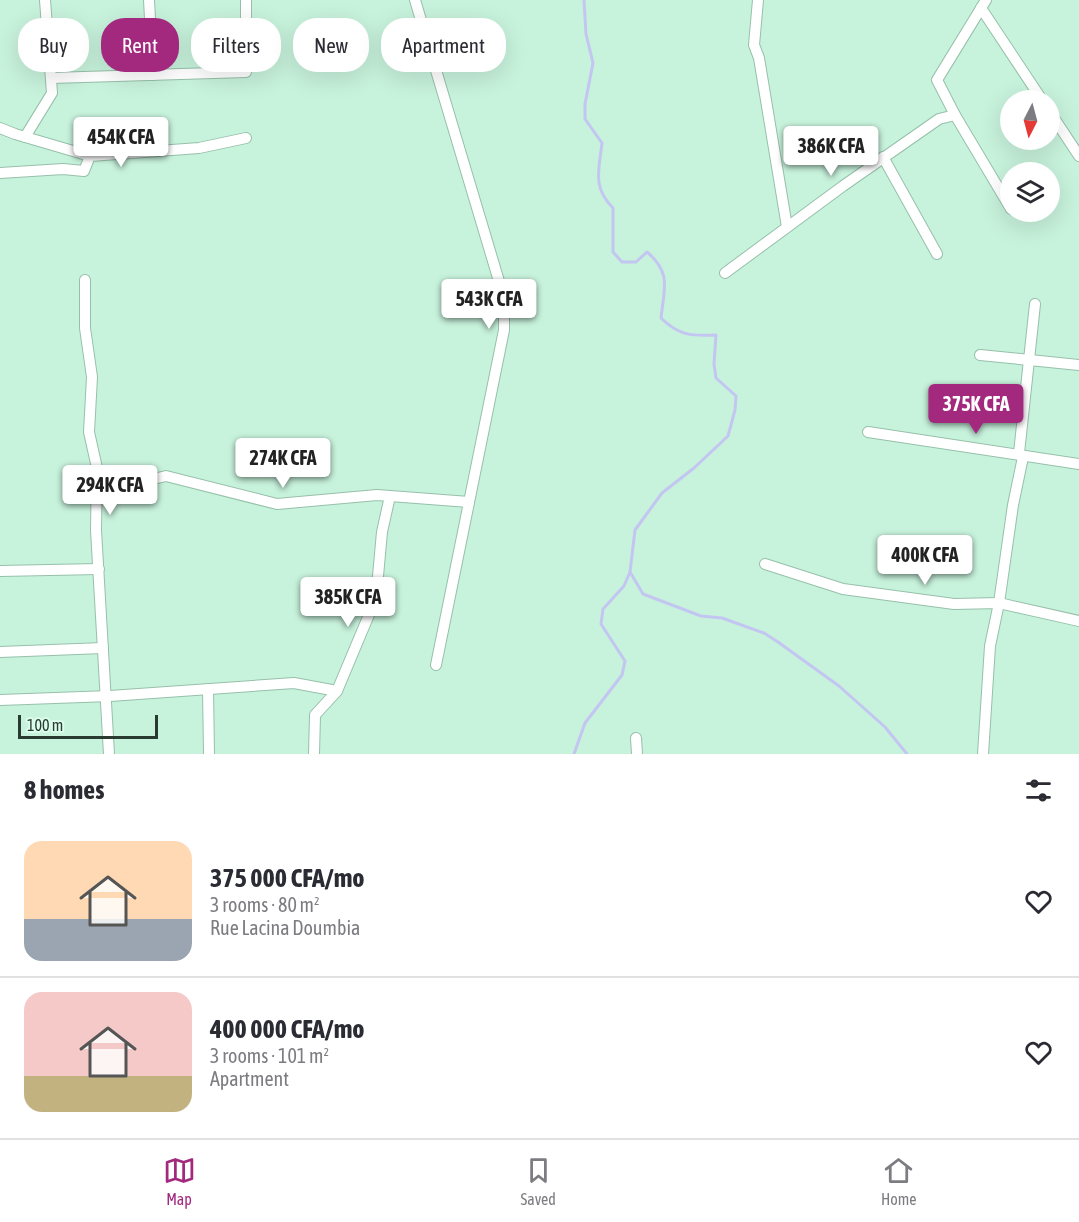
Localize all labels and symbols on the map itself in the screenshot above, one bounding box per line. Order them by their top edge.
north arrow [1000,90,1060,150]
pin: 454K CFA [59,117,183,168]
pin: 386K CFA [769,126,893,177]
pin: 543K CFA [427,279,551,330]
pin: 375K CFA [914,384,1038,435]
pin: 274K CFA [221,438,345,489]
pin: 294K CFA [48,465,172,516]
pin: 400K CFA [863,535,987,586]
pin: 385K CFA [286,577,410,628]
scale bar [18,712,158,740]

